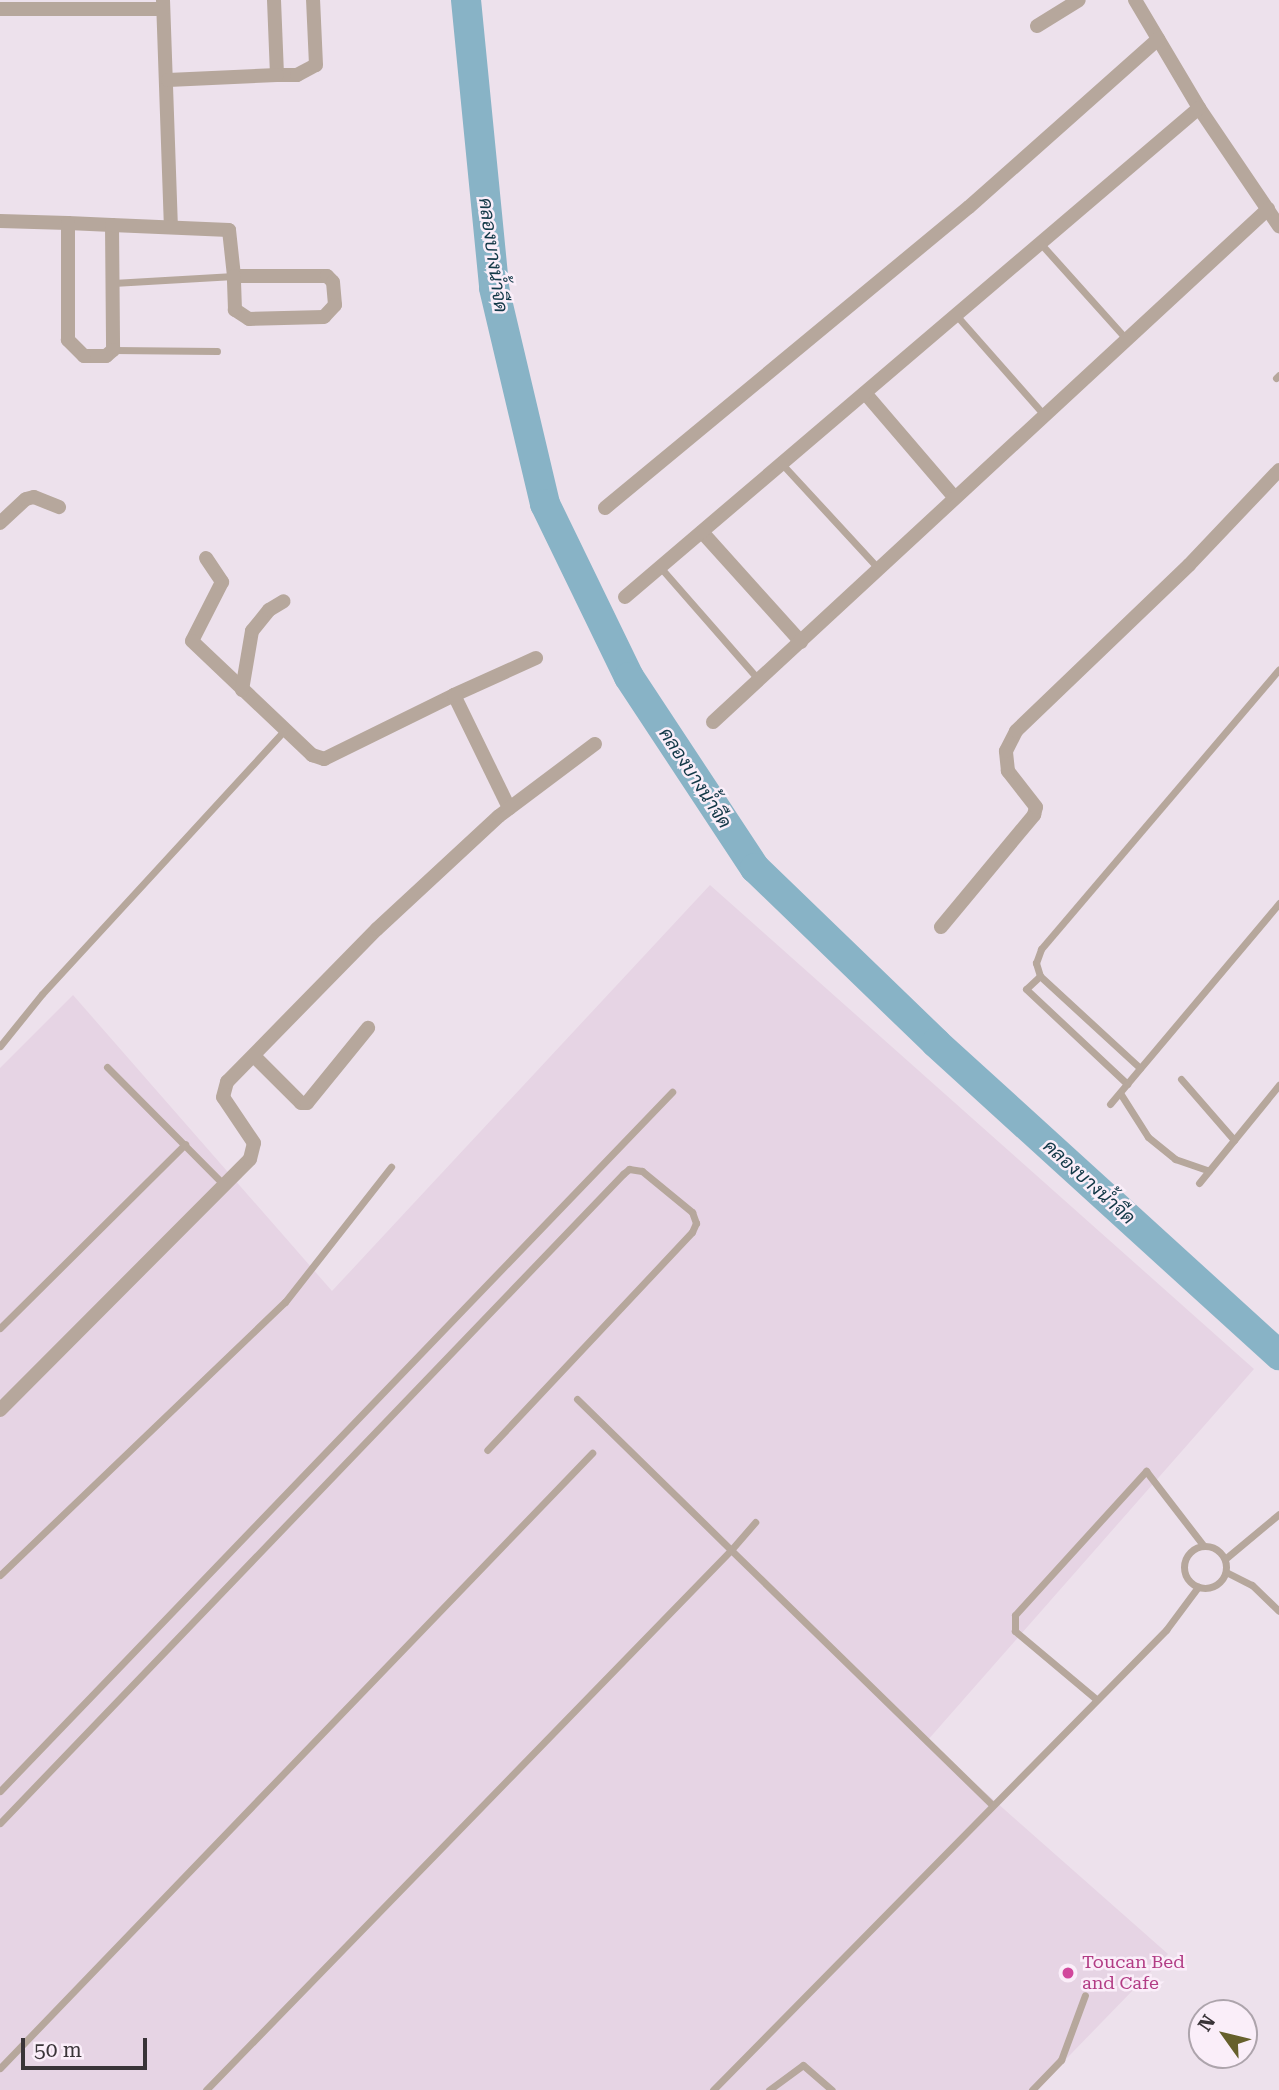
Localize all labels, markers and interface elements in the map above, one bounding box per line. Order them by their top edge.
water label: คลองบางน้ำจืด [474,196,512,314]
water label: คลองบางน้ำจืด [654,723,736,833]
water label: คลองบางน้ำจืด [1038,1135,1140,1229]
place label: Toucan Bed and Cafe [1082,1952,1185,1994]
marker: Toucan Bed and Cafe [1060,1965,1076,1981]
north arrow [1188,1999,1258,2069]
text: N [1193,2011,1220,2036]
scale bar [24,2024,150,2068]
text: 50 m [34,2038,82,2062]

